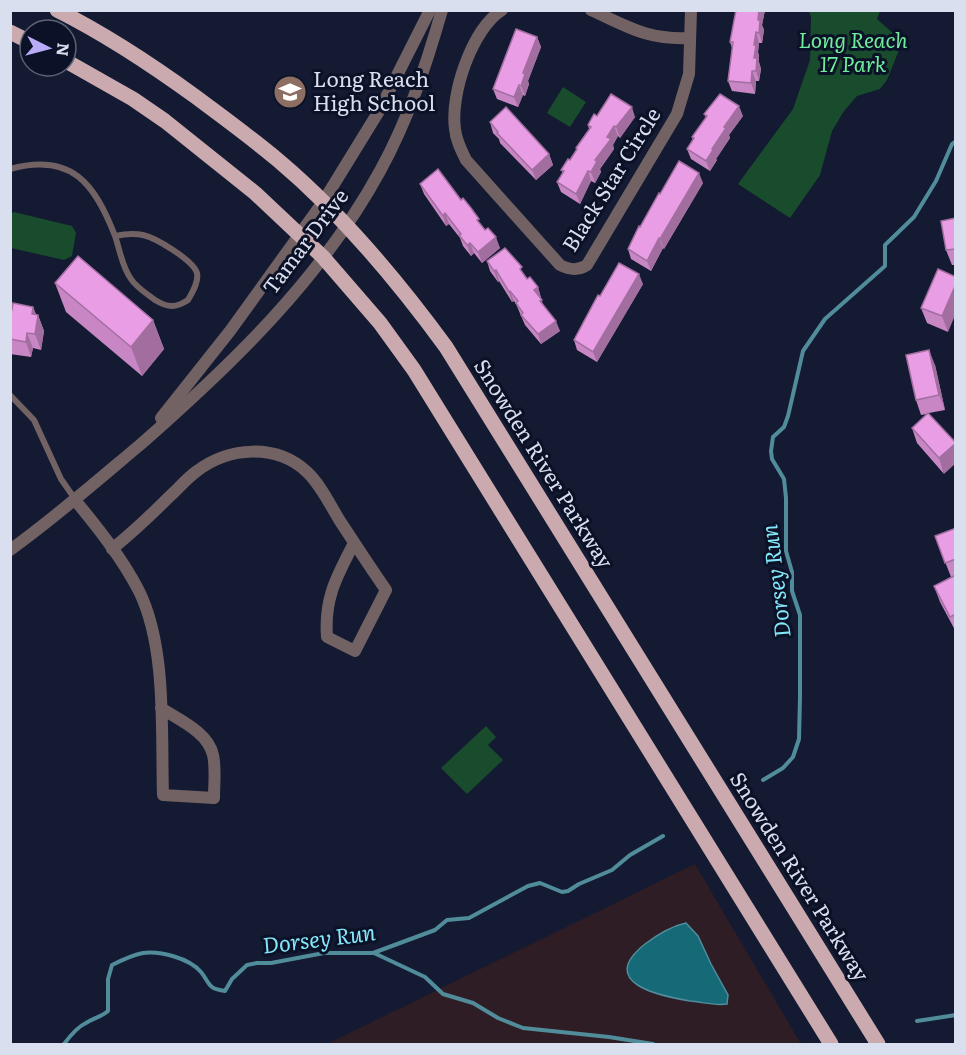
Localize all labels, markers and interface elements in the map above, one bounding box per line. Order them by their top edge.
north arrow [18,18,78,78]
park label: Long Reach 17 Park [799,23,908,78]
text: N [51,42,77,58]
place label: Long Reach High School [313,62,435,117]
school or university icon: Long Reach High School [272,74,308,110]
street label: Black Star Circle [553,101,667,257]
street label: Tamar Drive [254,181,354,300]
street label: Snowden River Parkway [468,352,623,574]
water label: Dorsey Run [751,523,798,640]
street label: Snowden River Parkway [724,765,879,987]
water label: Dorsey Run [260,914,377,961]

